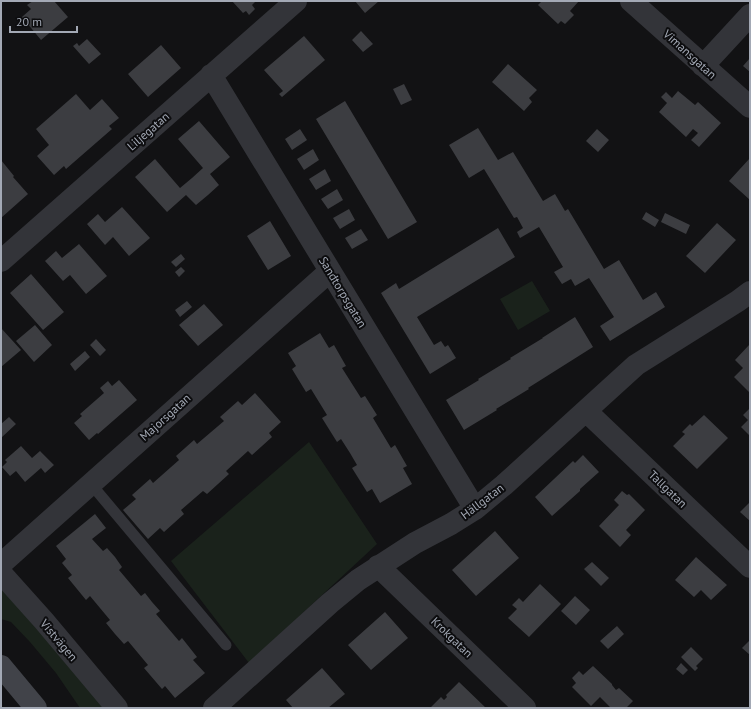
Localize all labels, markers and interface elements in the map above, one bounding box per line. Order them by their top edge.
scale bar [10,8,77,34]
text: 20 m [16,14,42,29]
street label: Vimansgatan [660,26,720,82]
street label: Liljegatan [124,109,172,153]
street label: Sandtorpsgatan [316,254,370,330]
street label: Majorsgatan [136,390,194,444]
street label: Tallgatan [646,467,690,511]
street label: Hällgatan [458,480,506,522]
street label: Krokgatan [428,614,476,660]
street label: Vistvägen [37,615,81,664]

